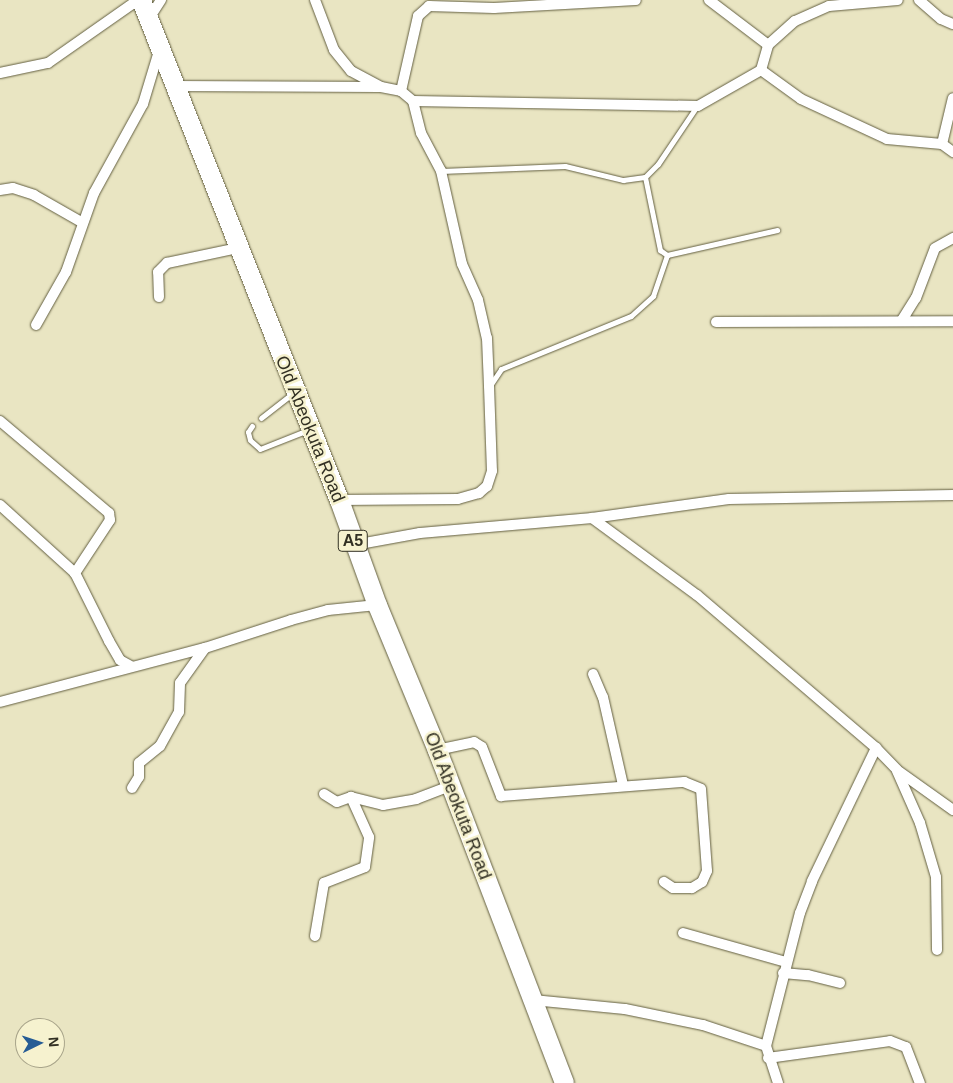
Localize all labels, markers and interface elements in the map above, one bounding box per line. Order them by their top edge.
street label: Old Abeokuta Road [271,352,349,506]
road number: A5 [337,528,369,554]
street label: Old Abeokuta Road [420,729,496,883]
north arrow [15,1018,65,1068]
text: N [46,1036,62,1048]

